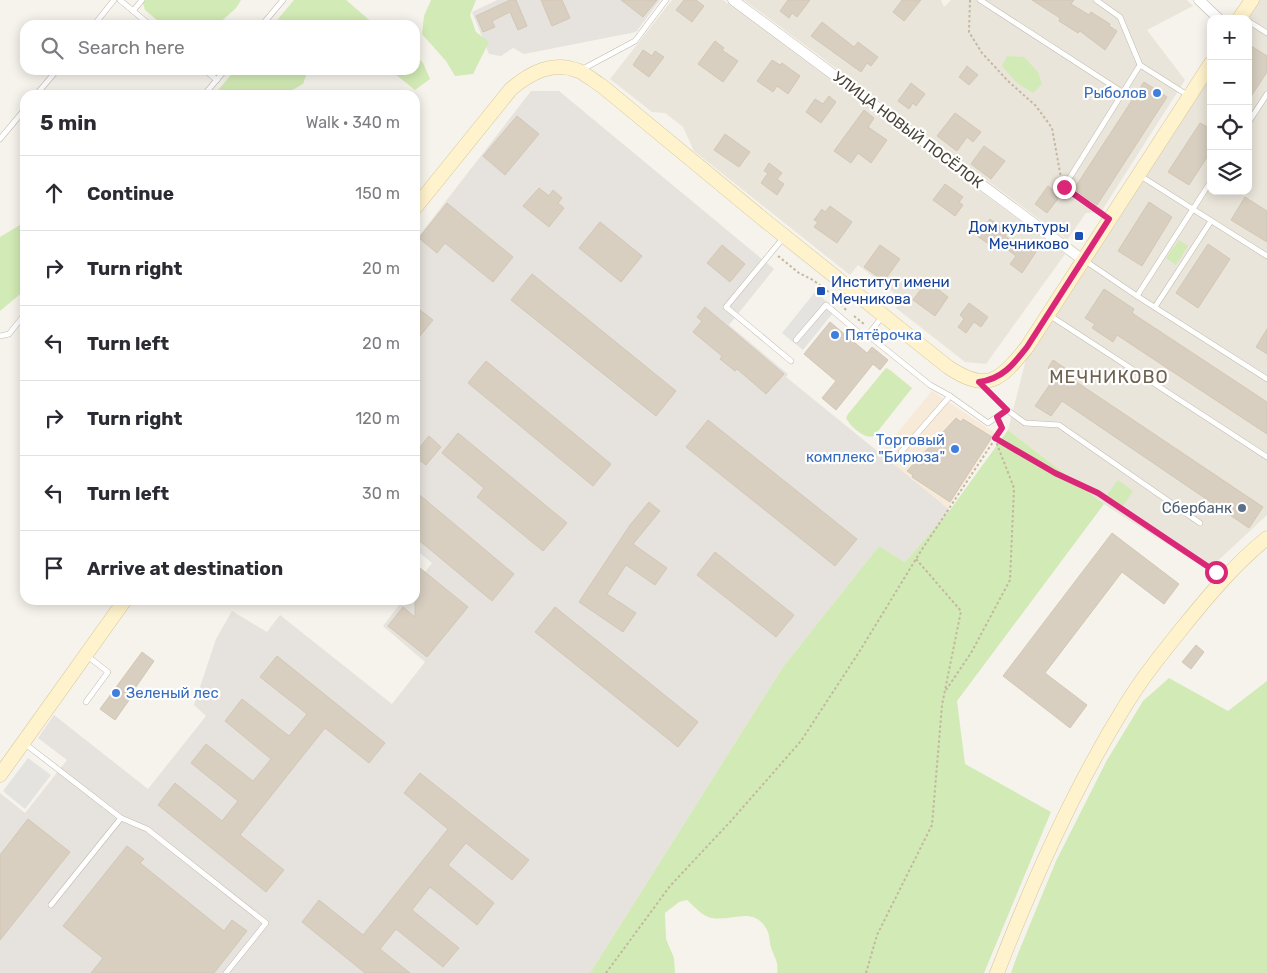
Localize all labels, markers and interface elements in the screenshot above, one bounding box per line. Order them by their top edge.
map controls [1207,15,1252,195]
button: + [1207,15,1252,60]
search box [20,20,420,75]
icon: search [38,34,66,62]
text: Search here [78,36,185,59]
button: − [1207,60,1252,105]
street label: УЛИЦА НОВЫЙ ПОСЁЛОК [829,68,987,193]
place label: Рыболов [1084,84,1147,102]
marker: Рыболов [1151,87,1163,99]
button: locate [1207,105,1252,150]
text: 5 min [40,110,97,135]
text: Walk · 340 m [306,113,400,132]
button: layers [1207,150,1252,195]
route end [1053,176,1076,199]
icon: ahead [40,179,68,207]
text: Continue [87,182,174,205]
text: 150 m [355,184,400,203]
place label: Дом культуры Мечниково [968,218,1069,253]
marker: Дом культуры Мечниково [1073,230,1085,242]
icon: right [40,254,68,282]
text: Turn right [87,257,182,280]
text: 20 m [362,259,400,278]
place label: Институт имени Мечникова [831,273,950,308]
marker: Институт имени Мечникова [815,285,827,297]
place label: Пятёрочка [845,326,922,344]
icon: left [40,329,68,357]
marker: Пятёрочка [829,329,841,341]
text: Turn left [87,332,169,355]
text: 20 m [362,334,400,353]
district label: МЕЧНИКОВО [1049,366,1169,388]
icon: right [40,404,68,432]
text: Turn right [87,407,182,430]
text: 120 m [355,409,400,428]
place label: Торговый комплекс "Бирюза" [806,431,945,466]
marker: Торговый комплекс "Бирюза" [949,443,961,455]
icon: left [40,479,68,507]
text: Turn left [87,482,169,505]
text: 30 m [362,484,400,503]
place label: Сбербанк [1162,499,1232,517]
marker: Сбербанк [1236,502,1248,514]
icon: arrive [40,554,68,582]
text: Arrive at destination [87,557,283,580]
route start [1205,561,1228,584]
place label: Зеленый лес [126,684,219,702]
marker: Зеленый лес [110,687,122,699]

